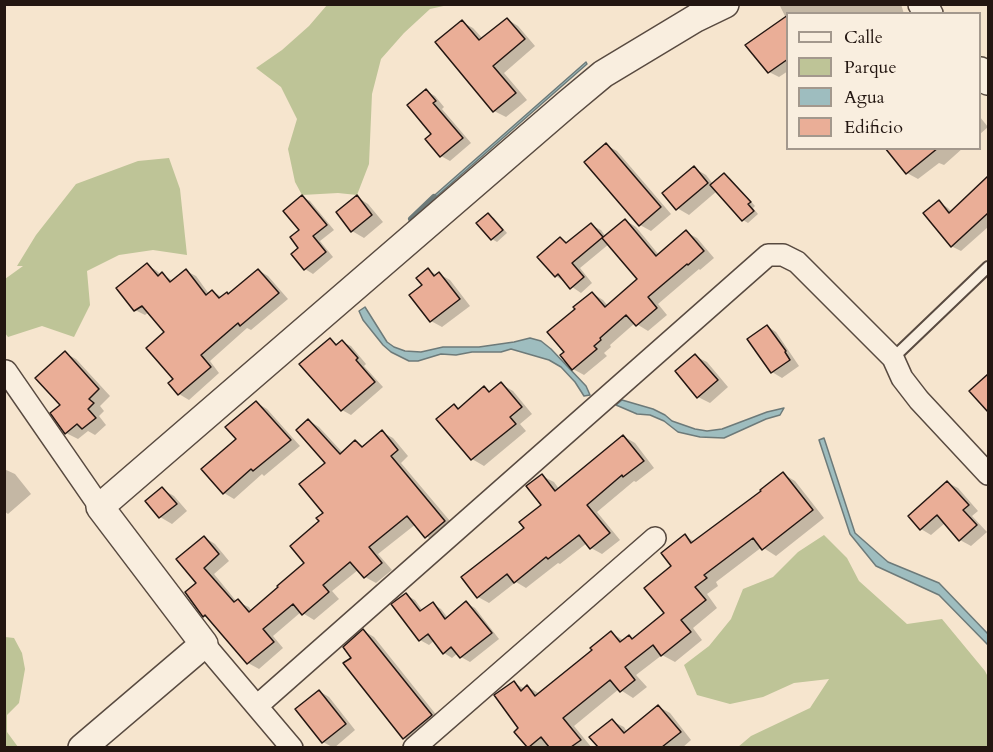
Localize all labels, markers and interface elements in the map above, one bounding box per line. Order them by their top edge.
legend [786,12,981,150]
text: Calle [844,25,883,50]
text: Parque [844,55,897,80]
text: Agua [844,85,885,110]
text: Edificio [844,115,903,140]

